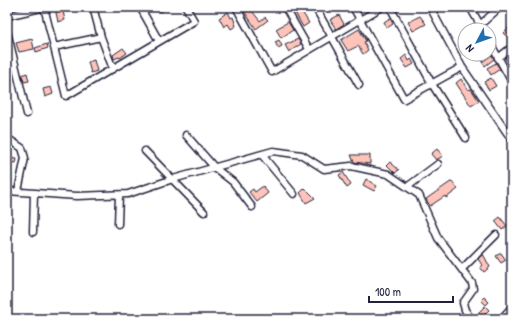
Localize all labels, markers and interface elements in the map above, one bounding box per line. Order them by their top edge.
north arrow [457,22,497,62]
text: N [462,42,477,55]
scale bar [369,278,453,304]
text: 100 m [375,283,401,300]

